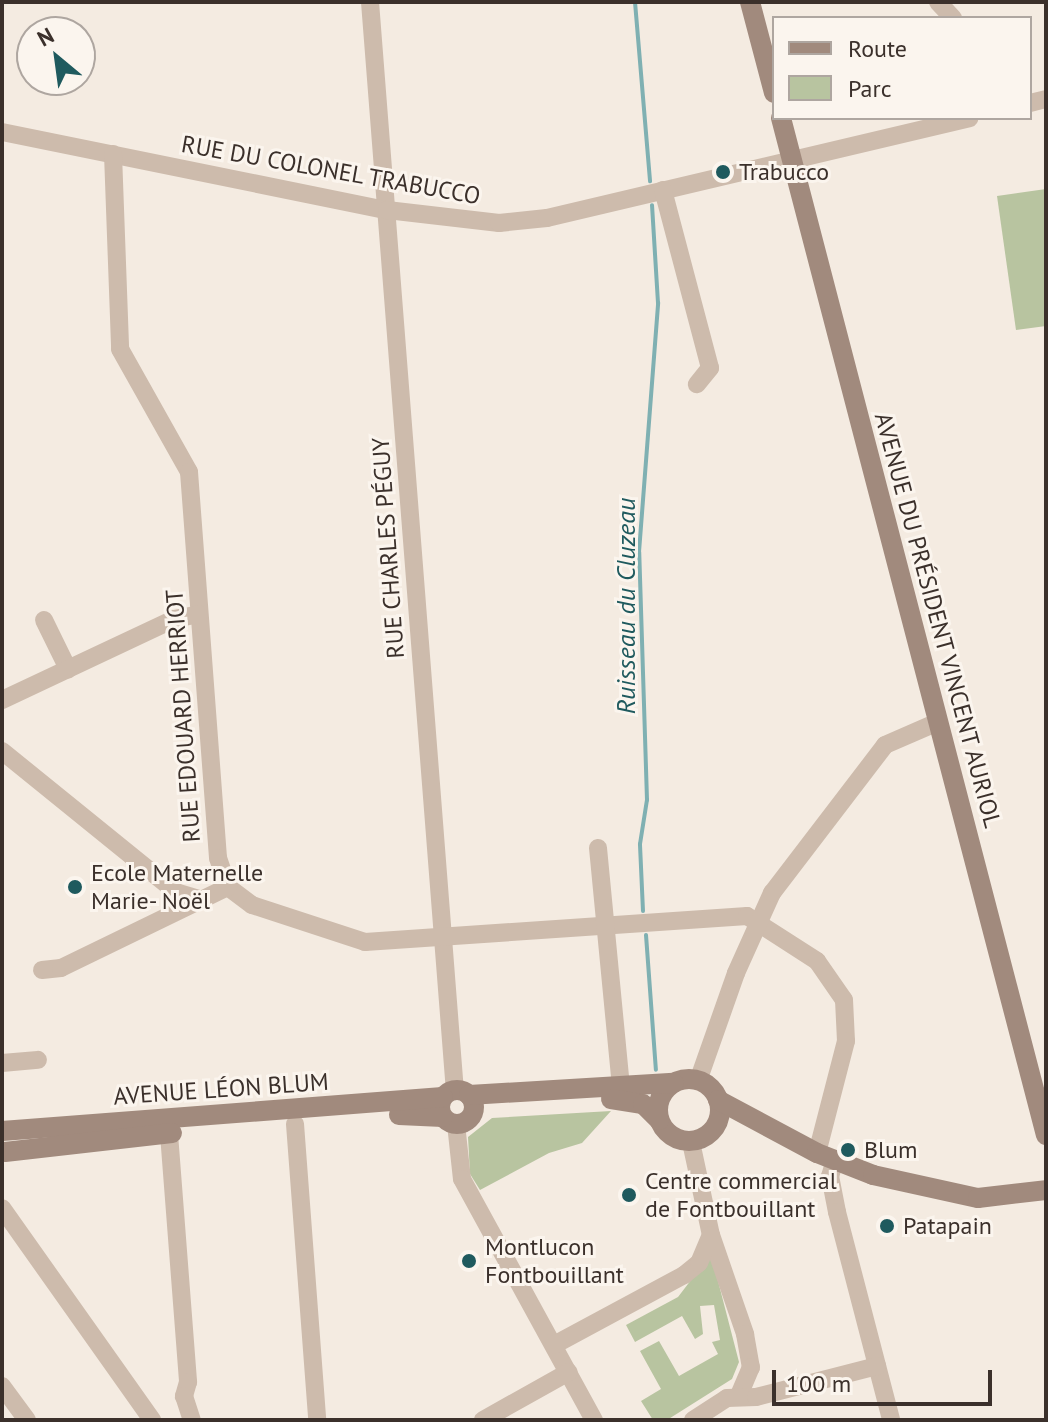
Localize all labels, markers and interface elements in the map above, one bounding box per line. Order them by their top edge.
north arrow [16,16,96,96]
legend [772,16,1032,120]
text: N [32,21,58,53]
text: Route [848,33,907,64]
text: Parc [848,73,891,104]
street label: RUE DU COLONEL TRABUCCO [178,129,484,211]
place label: Trabucco [739,158,829,186]
marker: Trabucco [714,163,732,181]
street label: AVENUE DU PRÉSIDENT VINCENT AURIOL [868,408,1008,832]
street label: RUE CHARLES PÉGUY [366,436,410,660]
water label: Ruisseau du Cluzeau [610,498,642,714]
street label: RUE EDOUARD HERRIOT [160,589,206,843]
place label: Ecole Maternelle Marie- Noël [91,859,263,915]
marker: Ecole Maternelle Marie- Noël [66,878,84,896]
street label: AVENUE LÉON BLUM [112,1067,330,1111]
place label: Blum [864,1136,917,1164]
marker: Blum [839,1141,857,1159]
place label: Centre commercial de Fontbouillant [645,1167,837,1223]
marker: Centre commercial de Fontbouillant [620,1186,638,1204]
place label: Patapain [903,1212,992,1240]
marker: Patapain [878,1217,896,1235]
place label: Montlucon Fontbouillant [485,1233,624,1289]
marker: Montlucon Fontbouillant [460,1252,478,1270]
scale bar [776,1354,996,1404]
text: 100 m [786,1368,851,1399]

